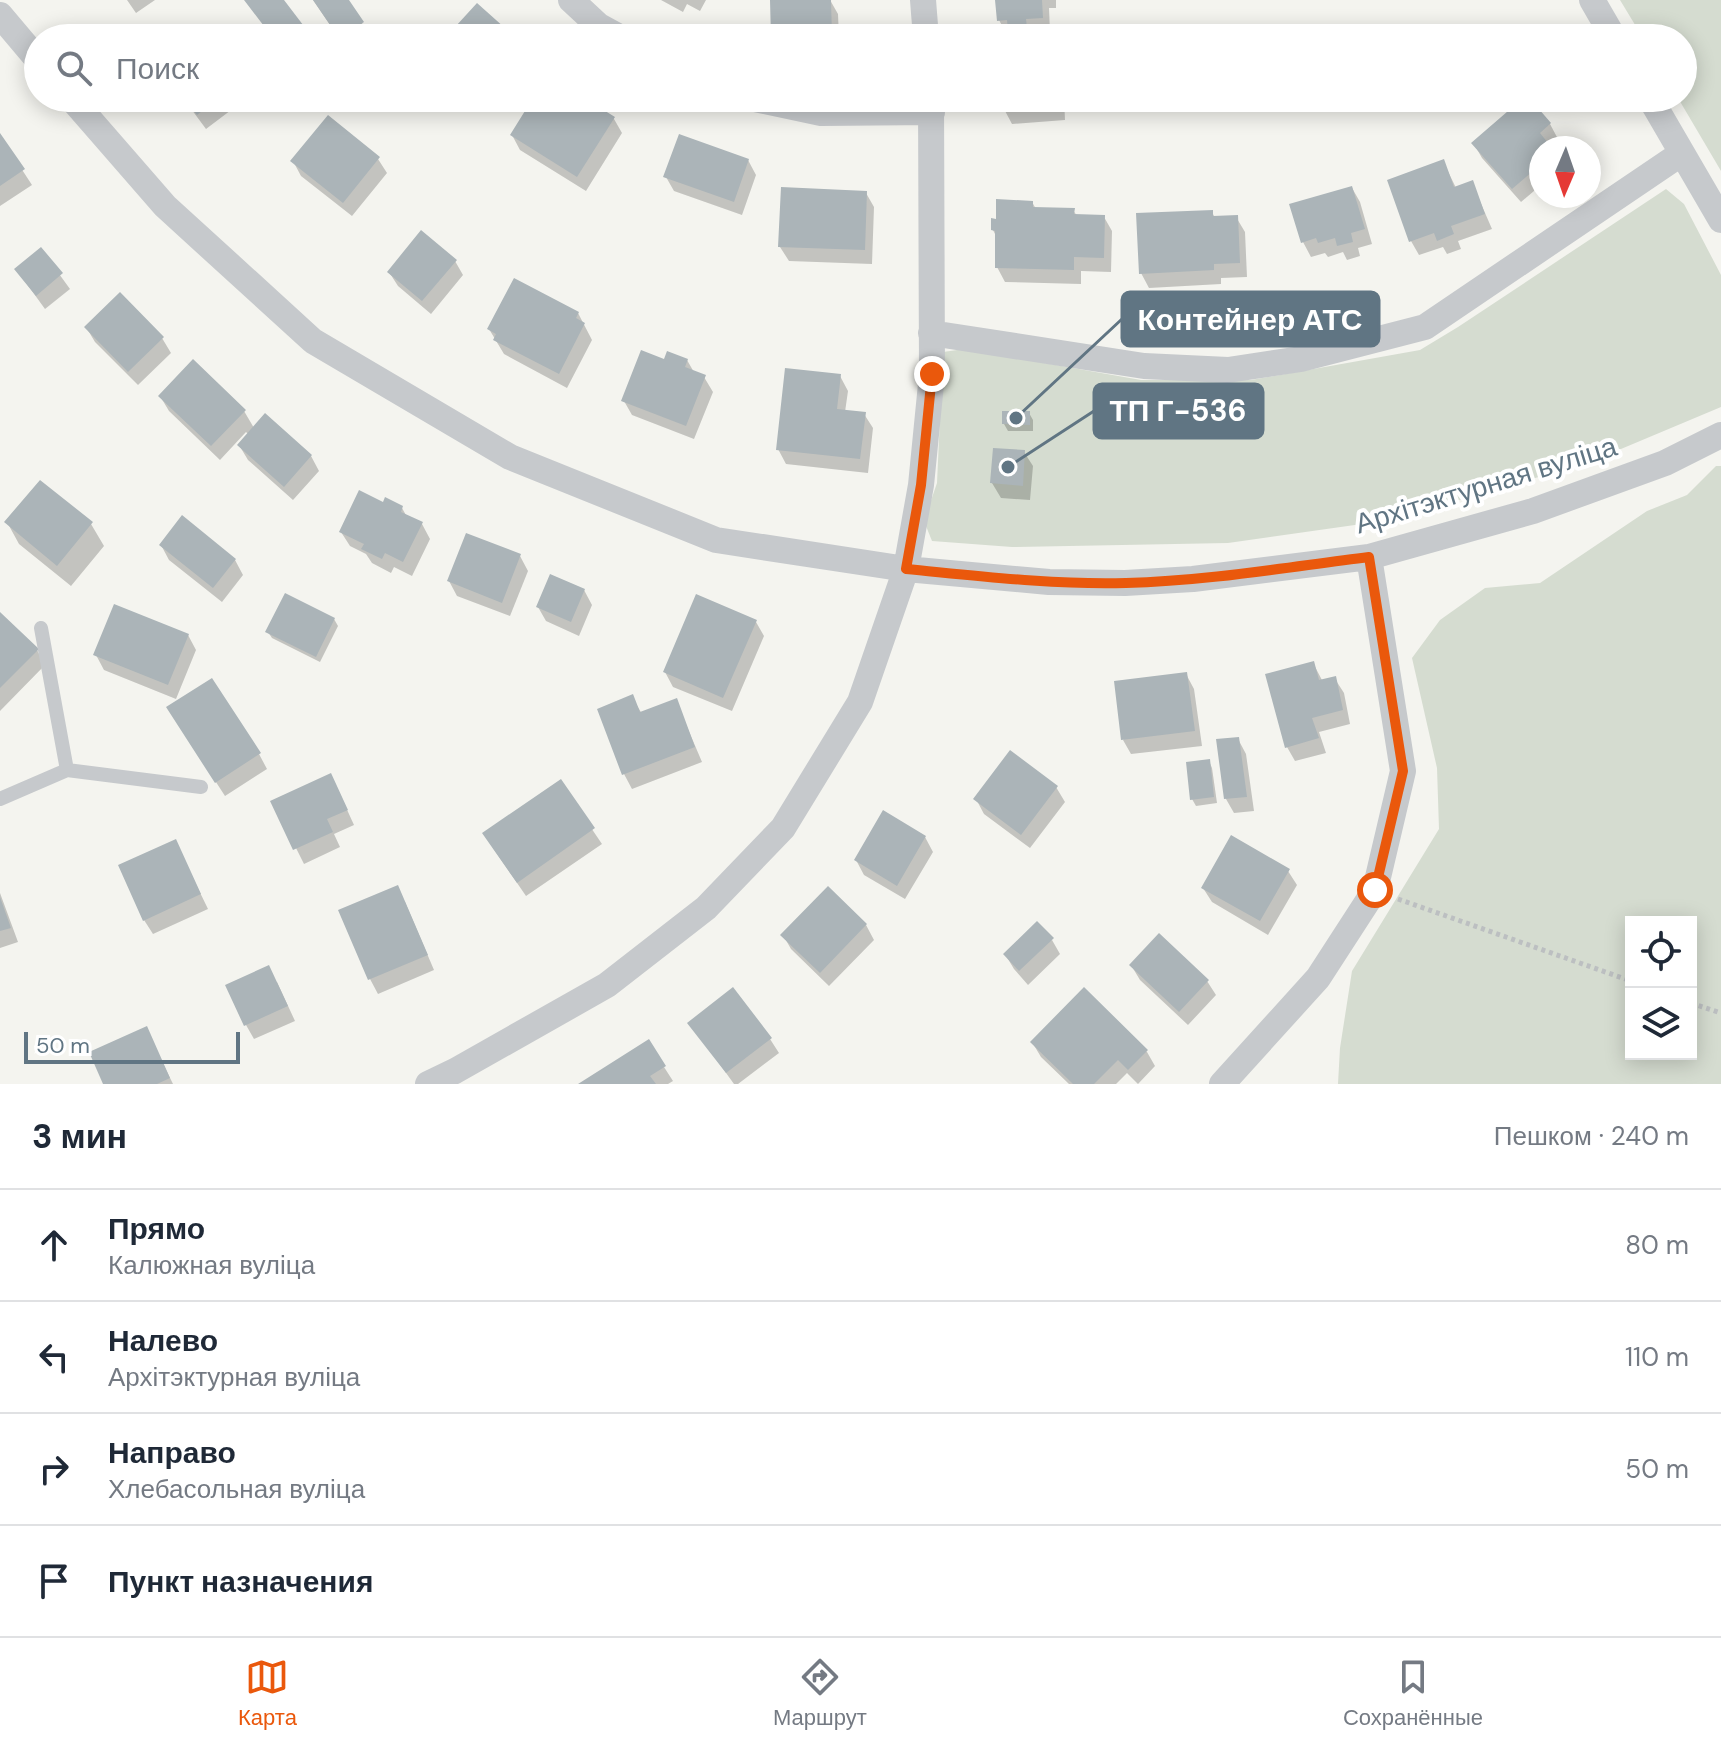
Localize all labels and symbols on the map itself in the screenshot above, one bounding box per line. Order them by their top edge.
north arrow [1529,136,1601,208]
callout: Контейнер АТС [1122,292,1379,346]
text: Контейнер АТС [1138,300,1362,339]
route end [914,356,950,392]
callout: ТП Г-536 [1094,384,1263,438]
text: ТП Г-536 [1110,391,1247,430]
street label: Архітэктурная вуліца [1351,427,1622,542]
route start [1357,872,1393,908]
scale bar [24,1028,240,1064]

